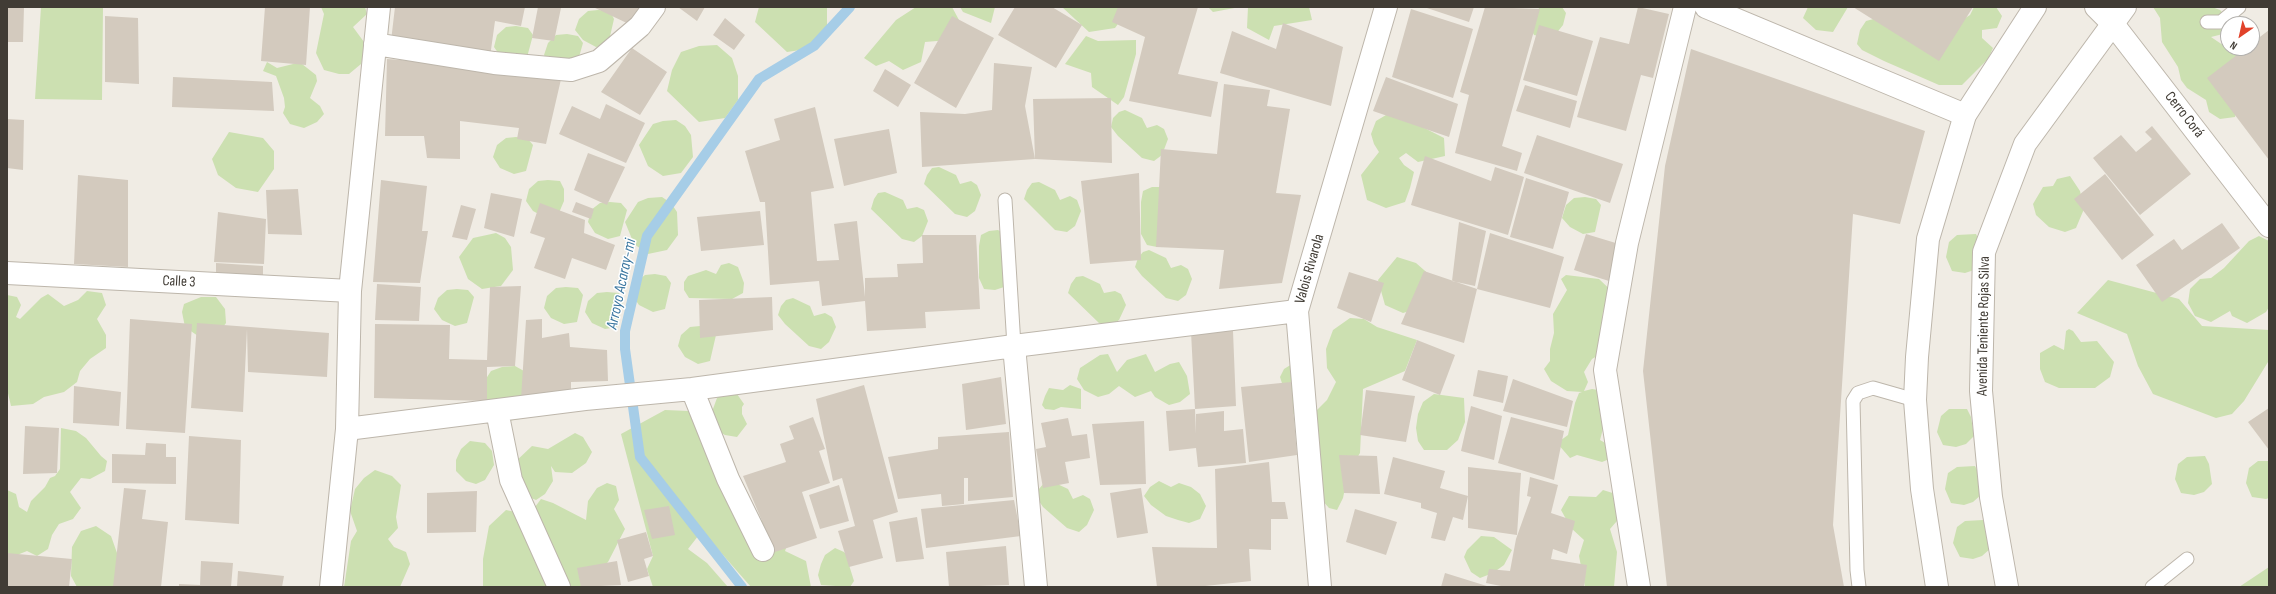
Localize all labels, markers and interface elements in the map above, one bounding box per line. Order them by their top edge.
north arrow [2220,16,2260,56]
text: N [2227,39,2240,53]
street label: Cerro Corá [2160,88,2208,142]
street label: Valois Rivarola [1291,232,1329,306]
water label: Arroyo Acaray-mi [603,237,641,331]
street label: Avenida Teniente Rojas Silva [1974,256,1994,396]
street label: Calle 3 [162,272,196,292]

